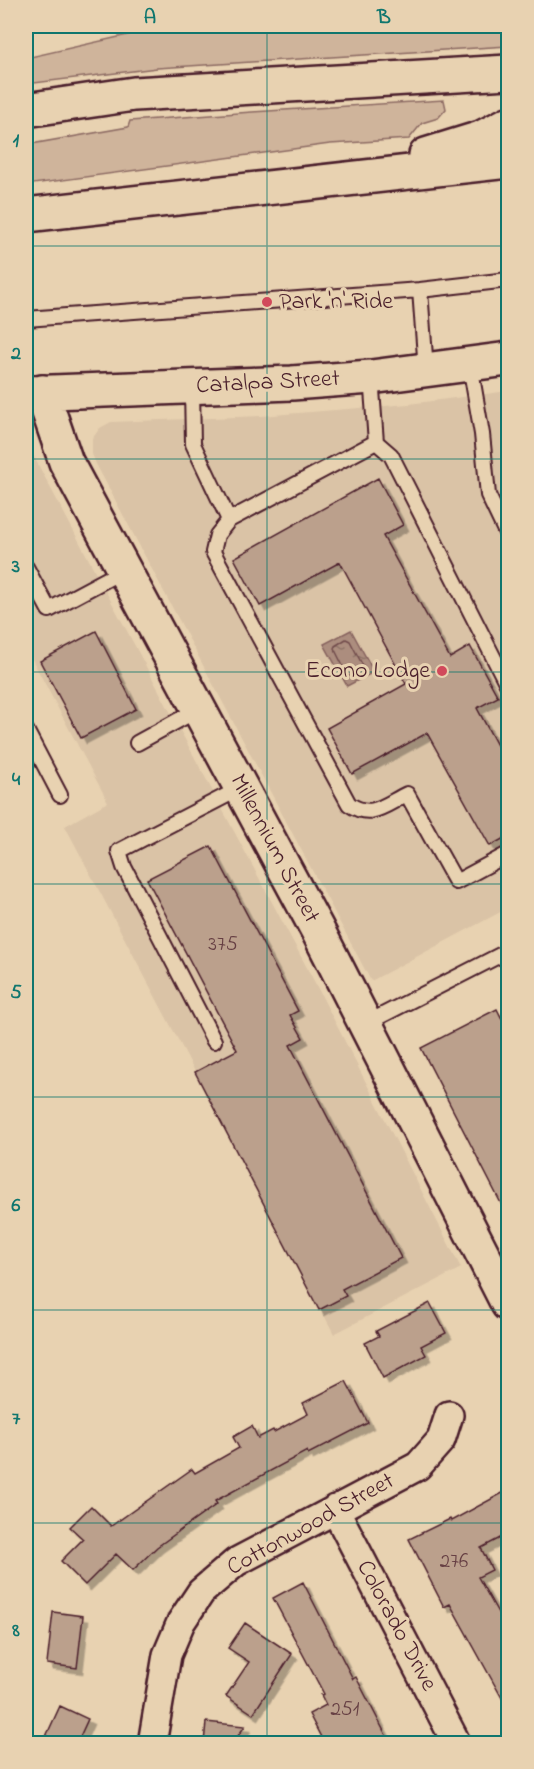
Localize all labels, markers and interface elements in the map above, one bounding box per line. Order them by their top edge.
text: A [144,4,156,33]
text: B [376,4,391,33]
text: 1 [13,127,20,156]
place label: Park 'n' Ride [279,285,393,320]
marker: Park 'n' Ride [260,295,274,309]
text: 2 [10,340,21,369]
street label: Catalpa Street [195,362,341,404]
text: 3 [11,553,20,582]
place label: Econo Lodge [306,654,430,689]
marker: Econo Lodge [435,664,449,678]
text: 4 [12,766,21,795]
street label: Millennium Street [220,768,328,930]
house number: 375 [208,930,238,960]
text: 5 [10,979,22,1008]
text: 6 [12,1192,21,1221]
text: 7 [12,1405,21,1434]
street label: Cottonwood Street [221,1464,401,1586]
house number: 276 [440,1547,468,1577]
street label: Colorado Drive [347,1554,445,1698]
text: 8 [11,1617,20,1646]
house number: 251 [330,1695,360,1725]

